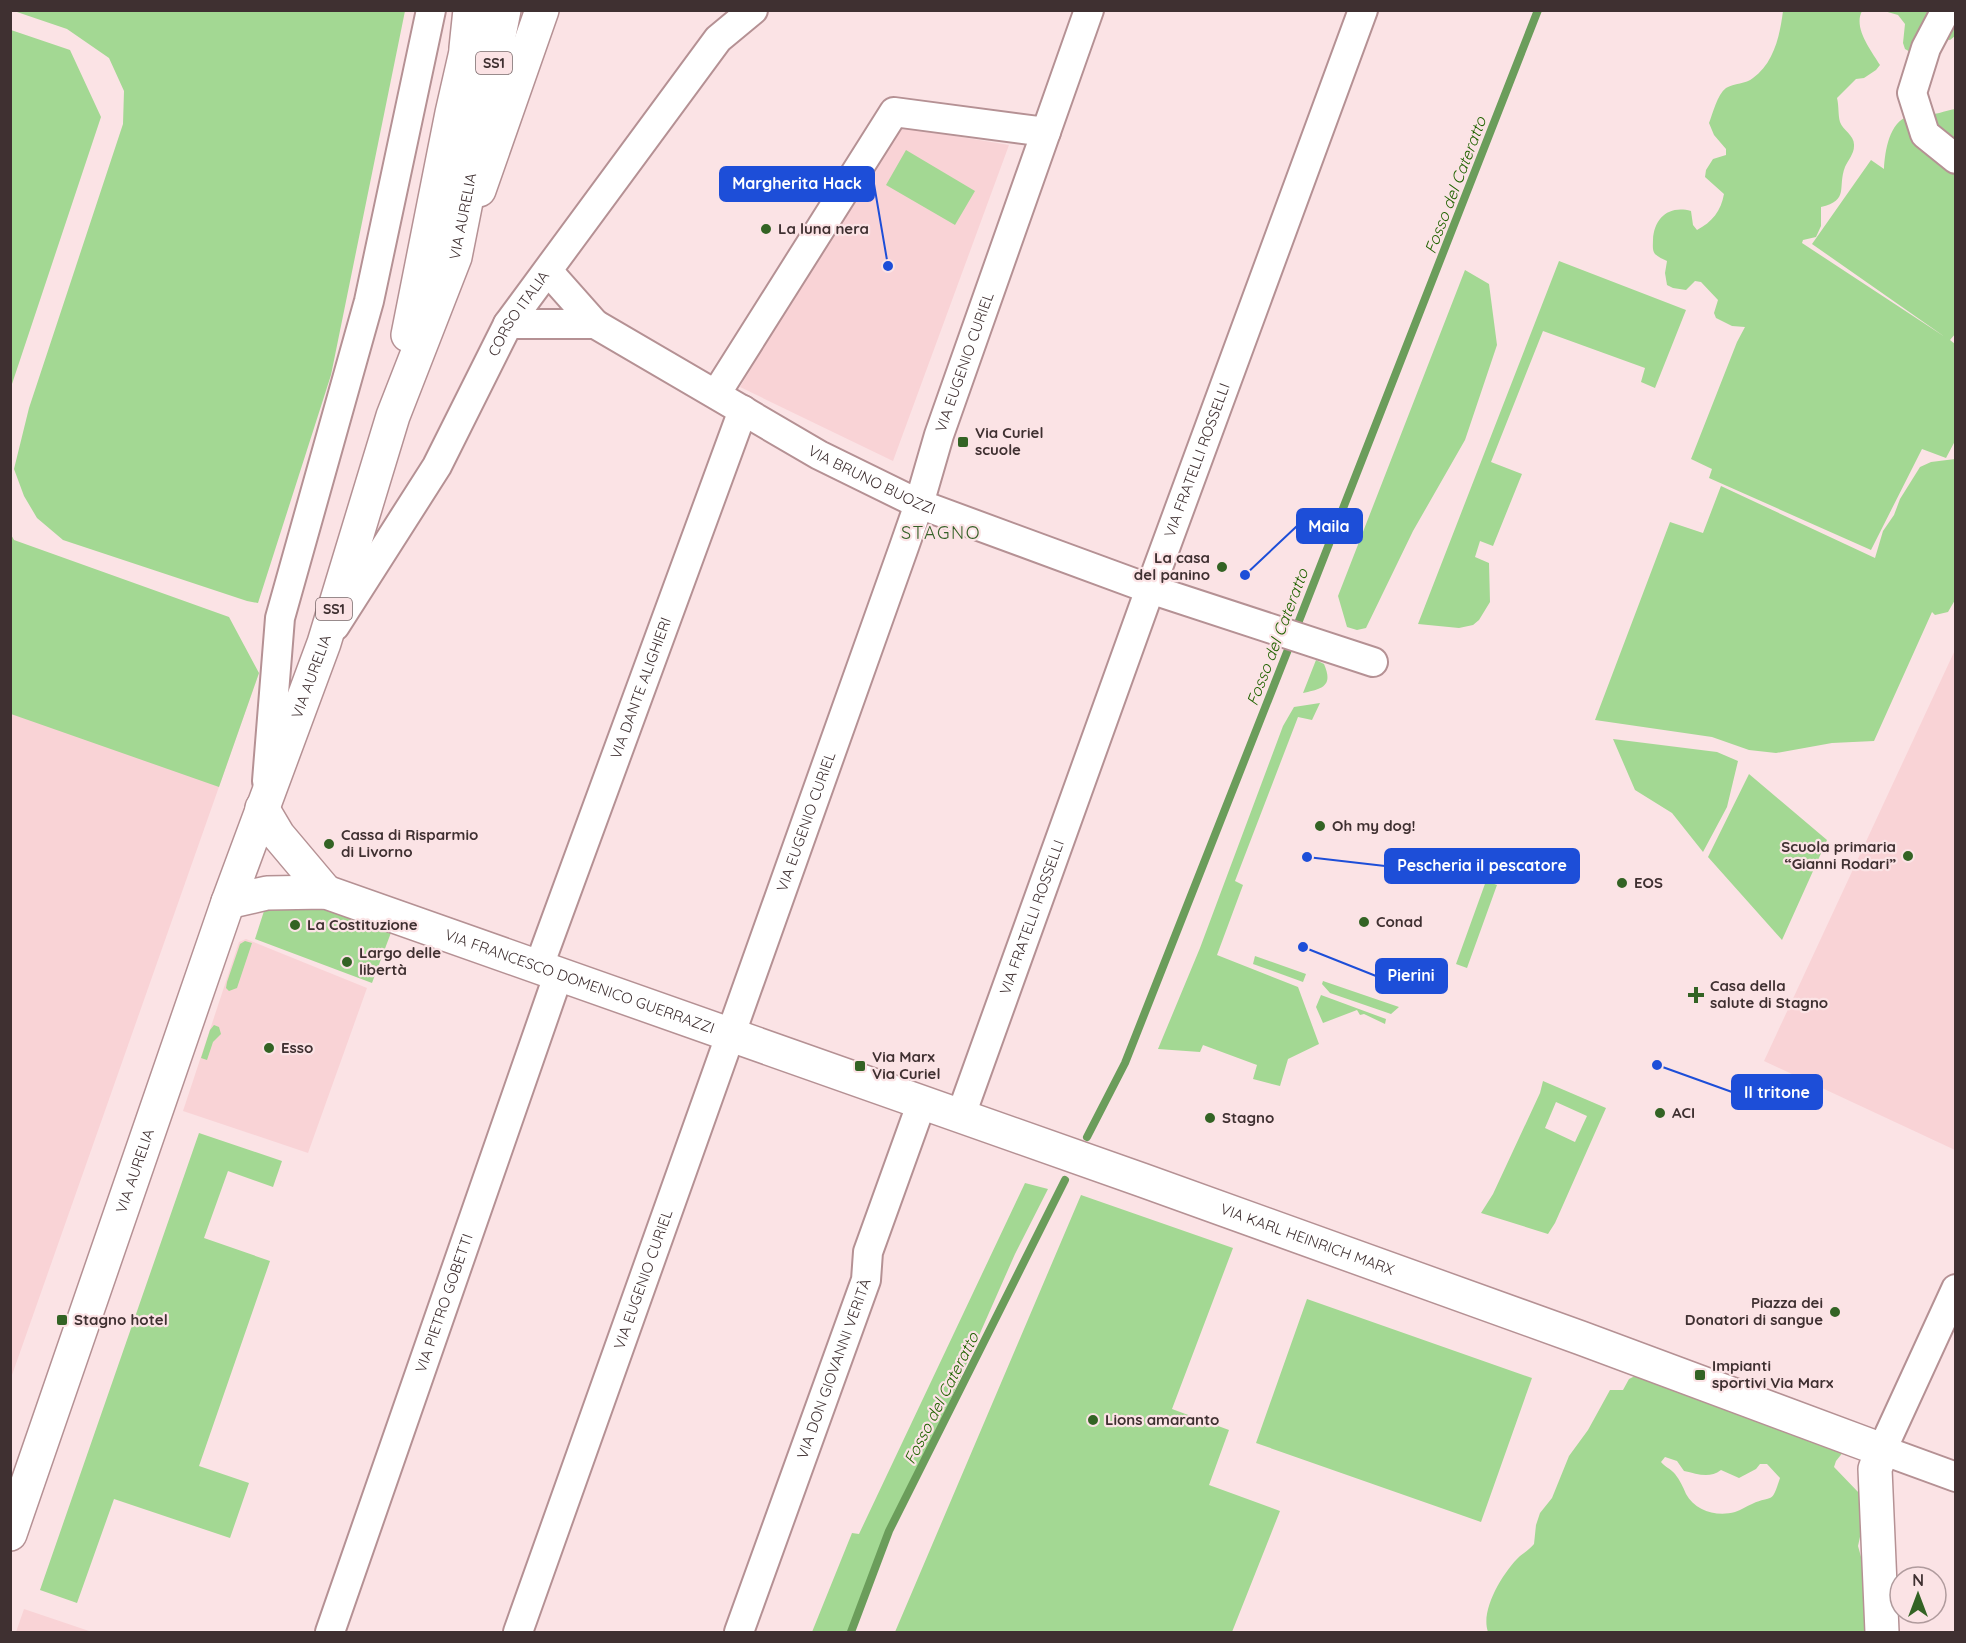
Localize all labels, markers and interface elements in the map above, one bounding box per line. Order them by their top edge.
road number: SS1 [476,52,512,74]
water label: Fosso del Cateratto [1420,113,1491,256]
callout: Margherita Hack [720,167,874,201]
street label: VIA AURELIA [445,171,480,261]
text: Margherita Hack [732,173,862,193]
place label: La luna nera [778,219,869,238]
marker: La luna nera [759,222,773,236]
street label: CORSO ITALIA [483,266,553,359]
street label: VIA EUGENIO CURIEL [931,290,998,435]
street label: VIA FRATELLI ROSSELLI [1160,380,1234,540]
place label: Via Curiel scuole [975,423,1044,459]
marker: Via Curiel scuole [956,435,970,449]
street label: VIA BRUNO BUOZZI [805,441,938,518]
callout: Maila [1297,509,1362,543]
text: Maila [1308,516,1350,536]
district label: STAGNO [901,521,981,544]
place label: La casa del panino [1134,548,1210,584]
marker: La casa del panino [1215,560,1229,574]
water label: Fosso del Cateratto [1242,565,1313,708]
road number: SS1 [316,598,352,620]
street label: VIA DANTE ALIGHIERI [606,615,675,761]
street label: VIA AURELIA [287,632,335,721]
street label: VIA EUGENIO CURIEL [772,749,839,894]
place label: Oh my dog! [1332,816,1416,835]
marker: Oh my dog! [1313,819,1327,833]
place label: Cassa di Risparmio di Livorno [341,825,478,861]
marker: Cassa di Risparmio di Livorno [322,837,336,851]
street label: VIA FRATELLI ROSSELLI [995,837,1068,997]
place label: Scuola primaria “Gianni Rodari” [1781,837,1896,873]
callout: Pescheria il pescatore [1385,849,1579,883]
marker: Scuola primaria “Gianni Rodari” [1901,849,1915,863]
text: Pescheria il pescatore [1397,855,1567,875]
place label: EOS [1634,873,1663,892]
marker: EOS [1615,876,1629,890]
place label: Conad [1376,912,1423,931]
place label: La Costituzione [307,915,418,934]
marker: Conad [1357,915,1371,929]
marker: La Costituzione [288,918,302,932]
street label: VIA FRANCESCO DOMENICO GUERRAZZI [442,925,717,1037]
place label: Largo delle libertà [359,943,441,979]
marker: Largo delle libertà [340,955,354,969]
callout: Pierini [1376,959,1447,993]
text: Pierini [1388,965,1434,985]
place label: Casa della salute di Stagno [1710,976,1828,1012]
marker: Casa della salute di Stagno [1687,986,1705,1004]
place label: Esso [281,1038,313,1057]
marker: Esso [262,1041,276,1055]
place label: Via Marx Via Curiel [872,1047,941,1083]
marker: Via Marx Via Curiel [853,1059,867,1073]
callout: Il tritone [1732,1075,1822,1109]
text: Il tritone [1744,1082,1810,1102]
place label: ACI [1672,1103,1695,1122]
marker: ACI [1653,1106,1667,1120]
place label: Stagno [1222,1108,1274,1127]
marker: Stagno [1203,1111,1217,1125]
street label: VIA AURELIA [111,1126,158,1215]
street label: VIA KARL HEINRICH MARX [1218,1199,1397,1279]
street label: VIA EUGENIO CURIEL [609,1207,676,1352]
street label: VIA PIETRO GOBETTI [411,1231,477,1375]
street label: VIA DON GIOVANNI VERITÀ [792,1275,875,1461]
place label: Piazza dei Donatori di sangue [1685,1293,1823,1329]
marker: Piazza dei Donatori di sangue [1828,1305,1842,1319]
place label: Stagno hotel [74,1310,168,1329]
marker: Stagno hotel [55,1313,69,1327]
water label: Fosso del Cateratto [899,1328,983,1467]
place label: Impianti sportivi Via Marx [1712,1356,1834,1392]
marker: Impianti sportivi Via Marx [1693,1368,1707,1382]
place label: Lions amaranto [1105,1410,1219,1429]
marker: Lions amaranto [1086,1413,1100,1427]
north arrow [1888,1565,1948,1625]
text: N [1912,1570,1924,1590]

